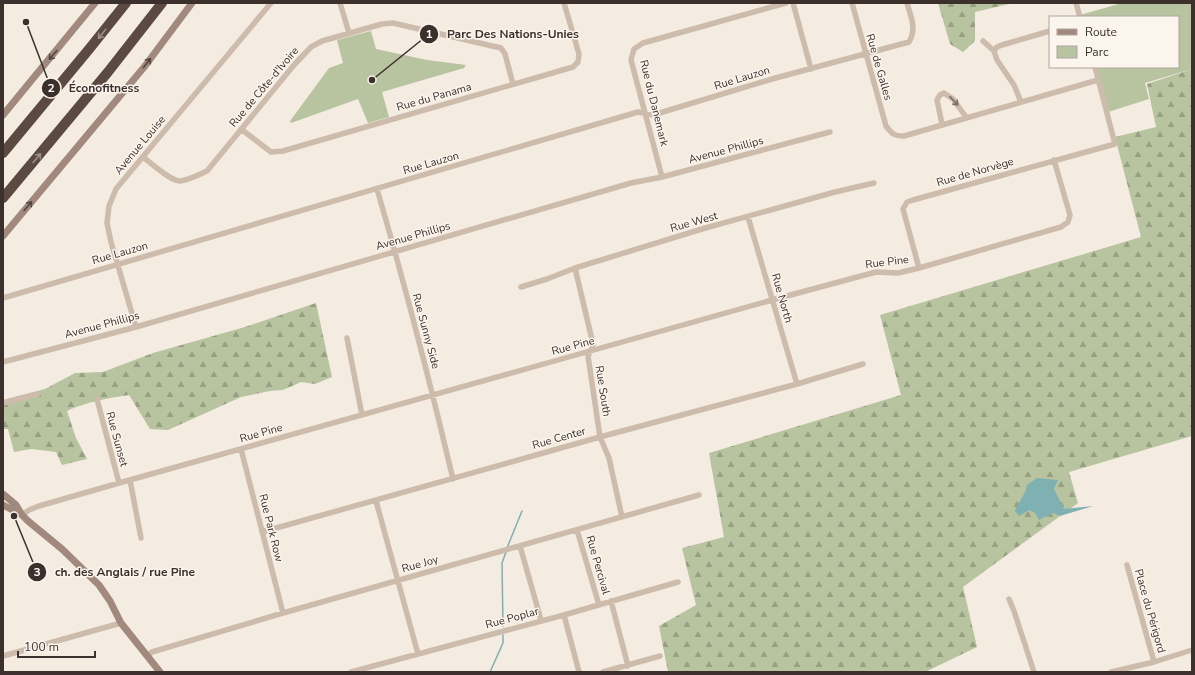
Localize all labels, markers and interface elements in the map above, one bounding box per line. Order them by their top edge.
legend [1049,16,1179,68]
callout: Parc Des Nations-Unies [419,22,587,46]
text: Route [1085,24,1117,40]
text: 1 [425,26,433,42]
text: Parc Des Nations-Unies [447,26,579,42]
one-way arrow [97,28,106,39]
street label: Rue de Galles [862,32,896,102]
street label: Rue de Côte-d'Ivoire [226,44,302,130]
text: Parc [1085,44,1109,60]
one-way arrow [48,50,57,61]
one-way arrow [143,58,151,69]
street label: Rue du Danemark [636,58,672,148]
street label: Rue Lauzon [712,62,772,94]
callout: Éconofitness [41,76,147,100]
street label: Rue du Panama [395,79,473,115]
text: 2 [47,80,55,96]
text: Éconofitness [69,80,139,96]
one-way arrow [949,96,958,106]
street label: Avenue Louise [111,112,169,177]
street label: Avenue Phillips [687,133,765,167]
street label: Rue Lauzon [401,148,461,178]
one-way arrow [33,152,41,163]
street label: Rue de Norvège [935,154,1015,190]
one-way arrow [23,201,32,211]
street label: Rue West [669,208,720,236]
street label: Avenue Phillips [374,218,452,254]
street label: Rue Lauzon [90,238,150,268]
street label: Rue Pine [864,252,910,272]
street label: Rue North [768,272,796,324]
street label: Rue Sunny Side [409,292,443,371]
street label: Avenue Phillips [63,308,141,342]
street label: Rue Pine [550,333,596,359]
street label: Rue South [592,364,614,418]
street label: Rue Sunset [102,410,132,468]
street label: Rue Pine [238,420,284,446]
street label: Rue Center [531,423,588,453]
street label: Rue Park Row [255,492,287,564]
street label: Rue Percival [582,534,614,597]
street label: Rue Joy [400,552,440,576]
callout: ch. des Anglais / rue Pine [27,560,203,584]
text: 3 [33,564,41,580]
text: ch. des Anglais / rue Pine [55,564,196,580]
street label: Place du Périgord [1131,567,1169,655]
street label: Rue Poplar [484,604,540,632]
scale bar [18,633,95,659]
text: 100 m [24,639,59,655]

